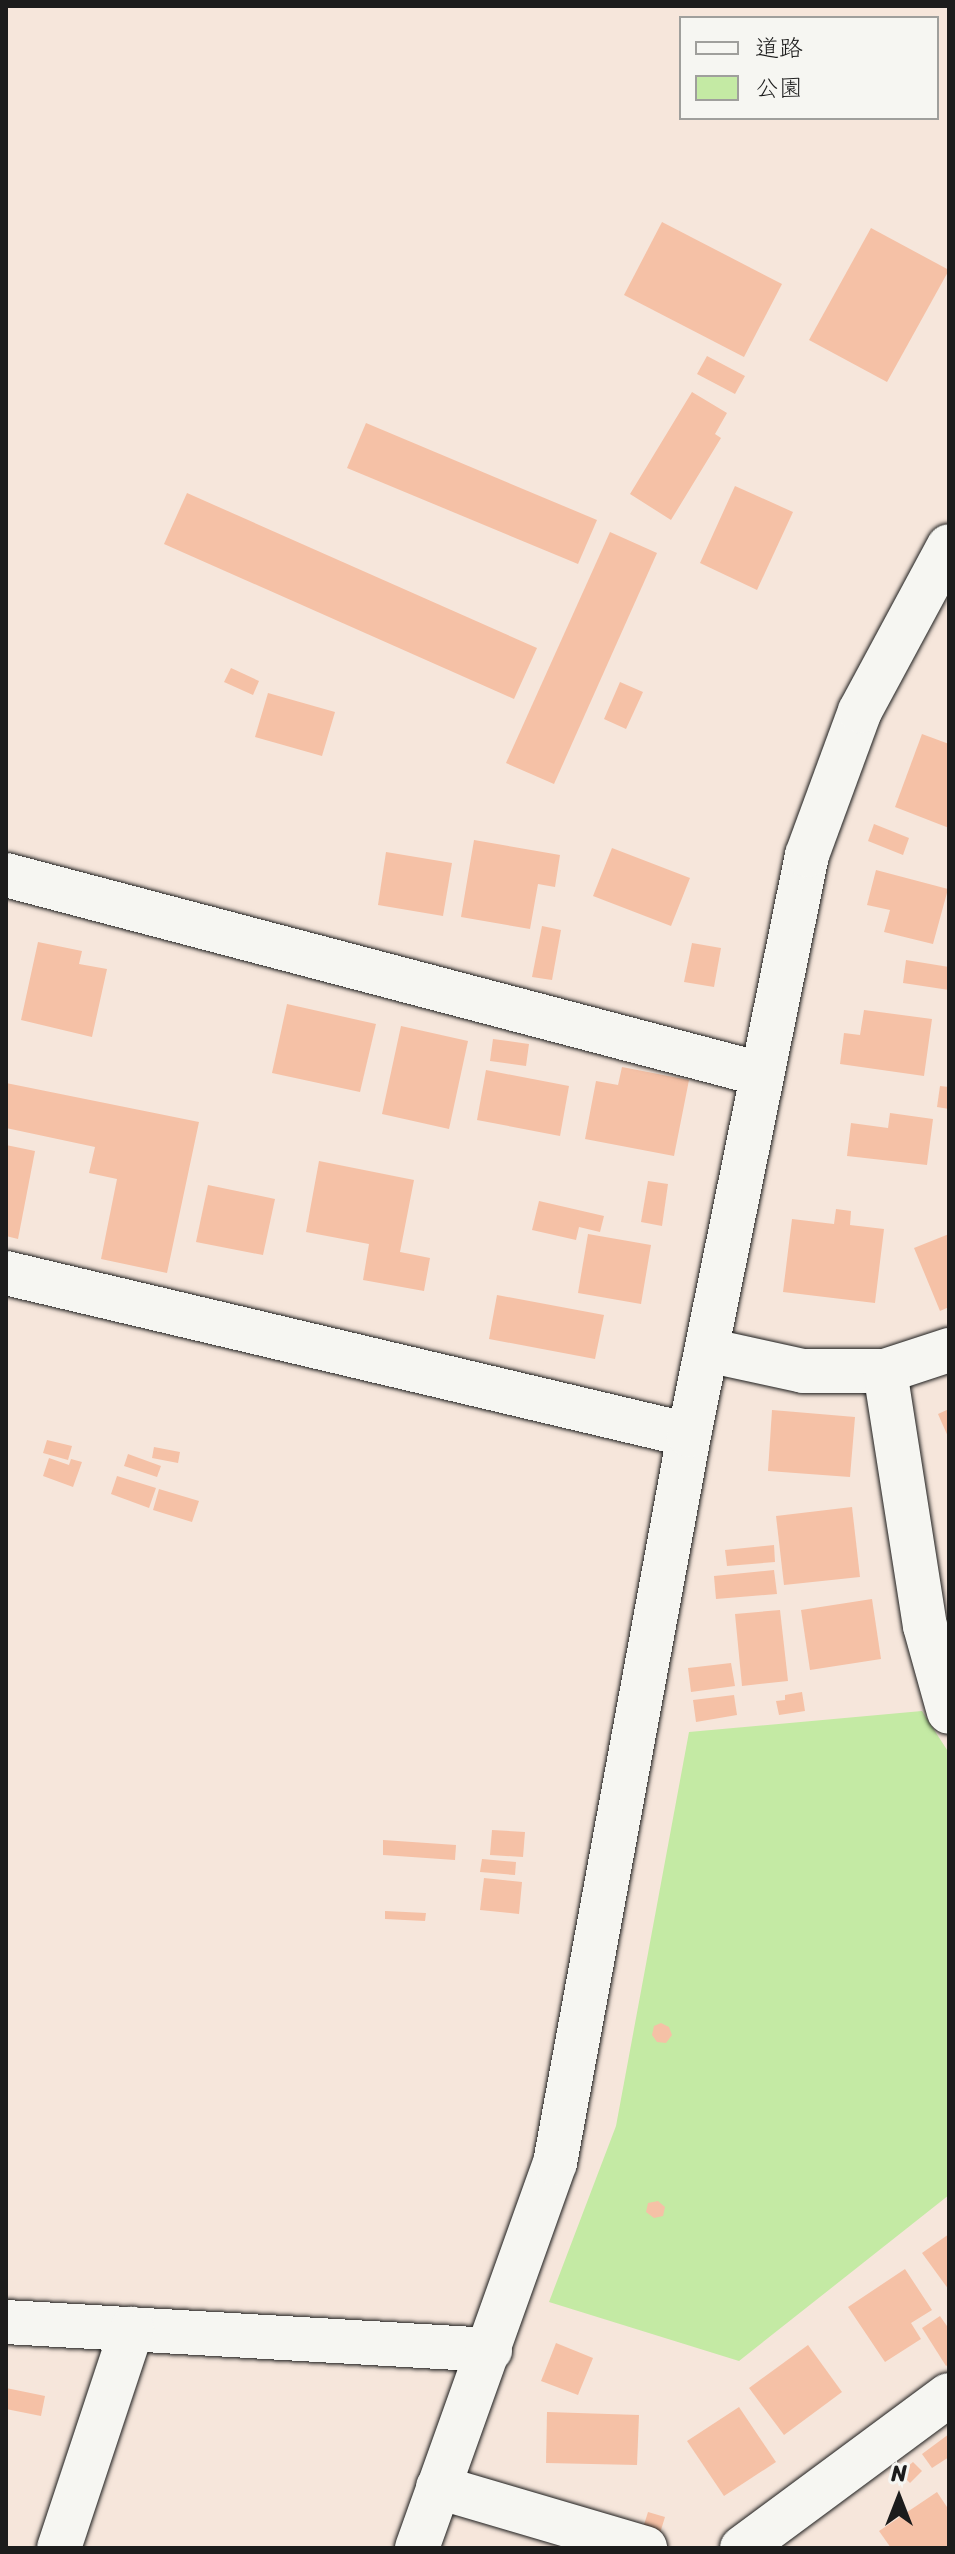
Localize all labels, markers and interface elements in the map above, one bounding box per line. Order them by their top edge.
legend [679,16,939,120]
text: 道路 [755,27,803,69]
text: 公園 [755,67,803,109]
text: N [891,2454,907,2493]
north arrow [859,2458,939,2538]

